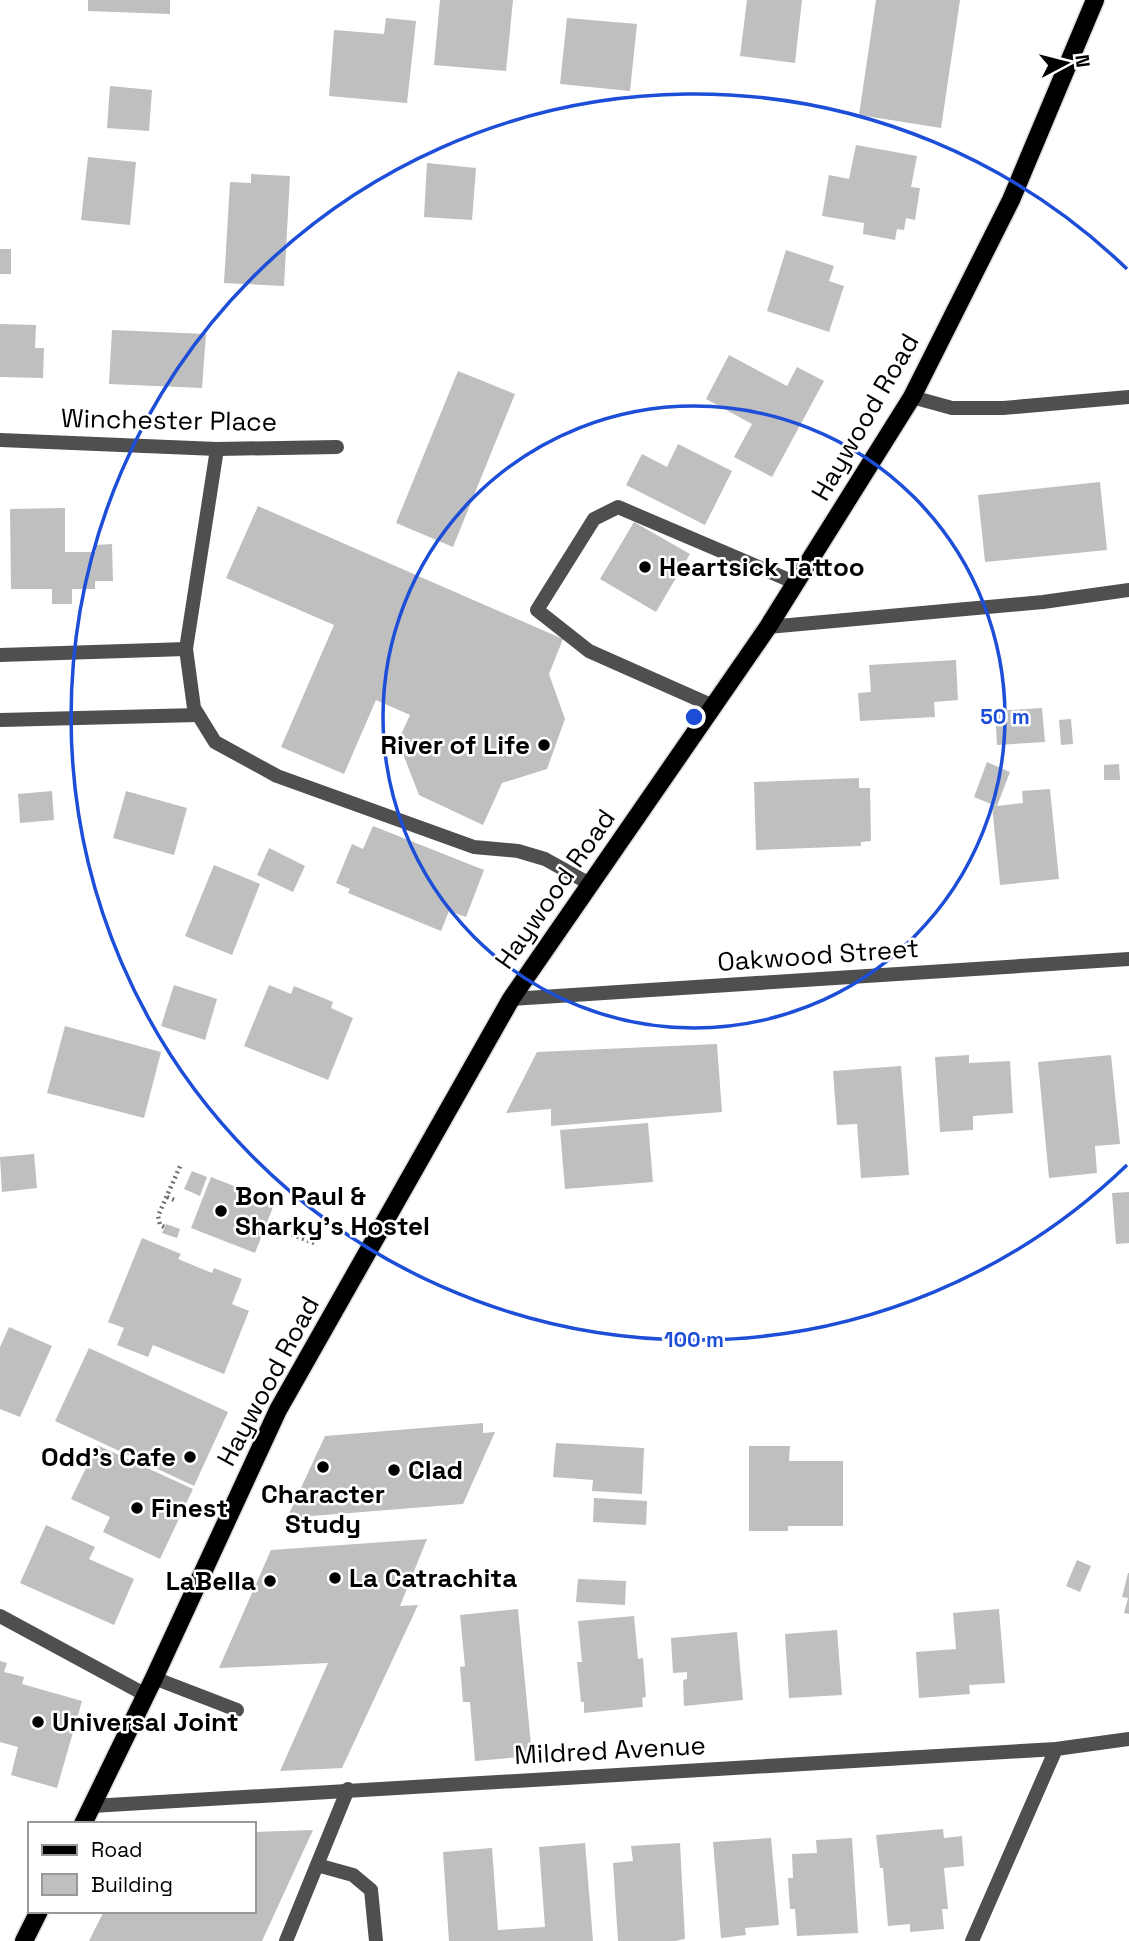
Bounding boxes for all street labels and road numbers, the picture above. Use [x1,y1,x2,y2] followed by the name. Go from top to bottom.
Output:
[803,327,927,507] street label: Haywood Road
[61,401,277,439] street label: Winchester Place
[487,802,623,976] street label: Haywood Road
[716,931,920,979] street label: Oakwood Street
[209,1290,327,1472] street label: Haywood Road
[513,1728,707,1772] street label: Mildred Avenue

